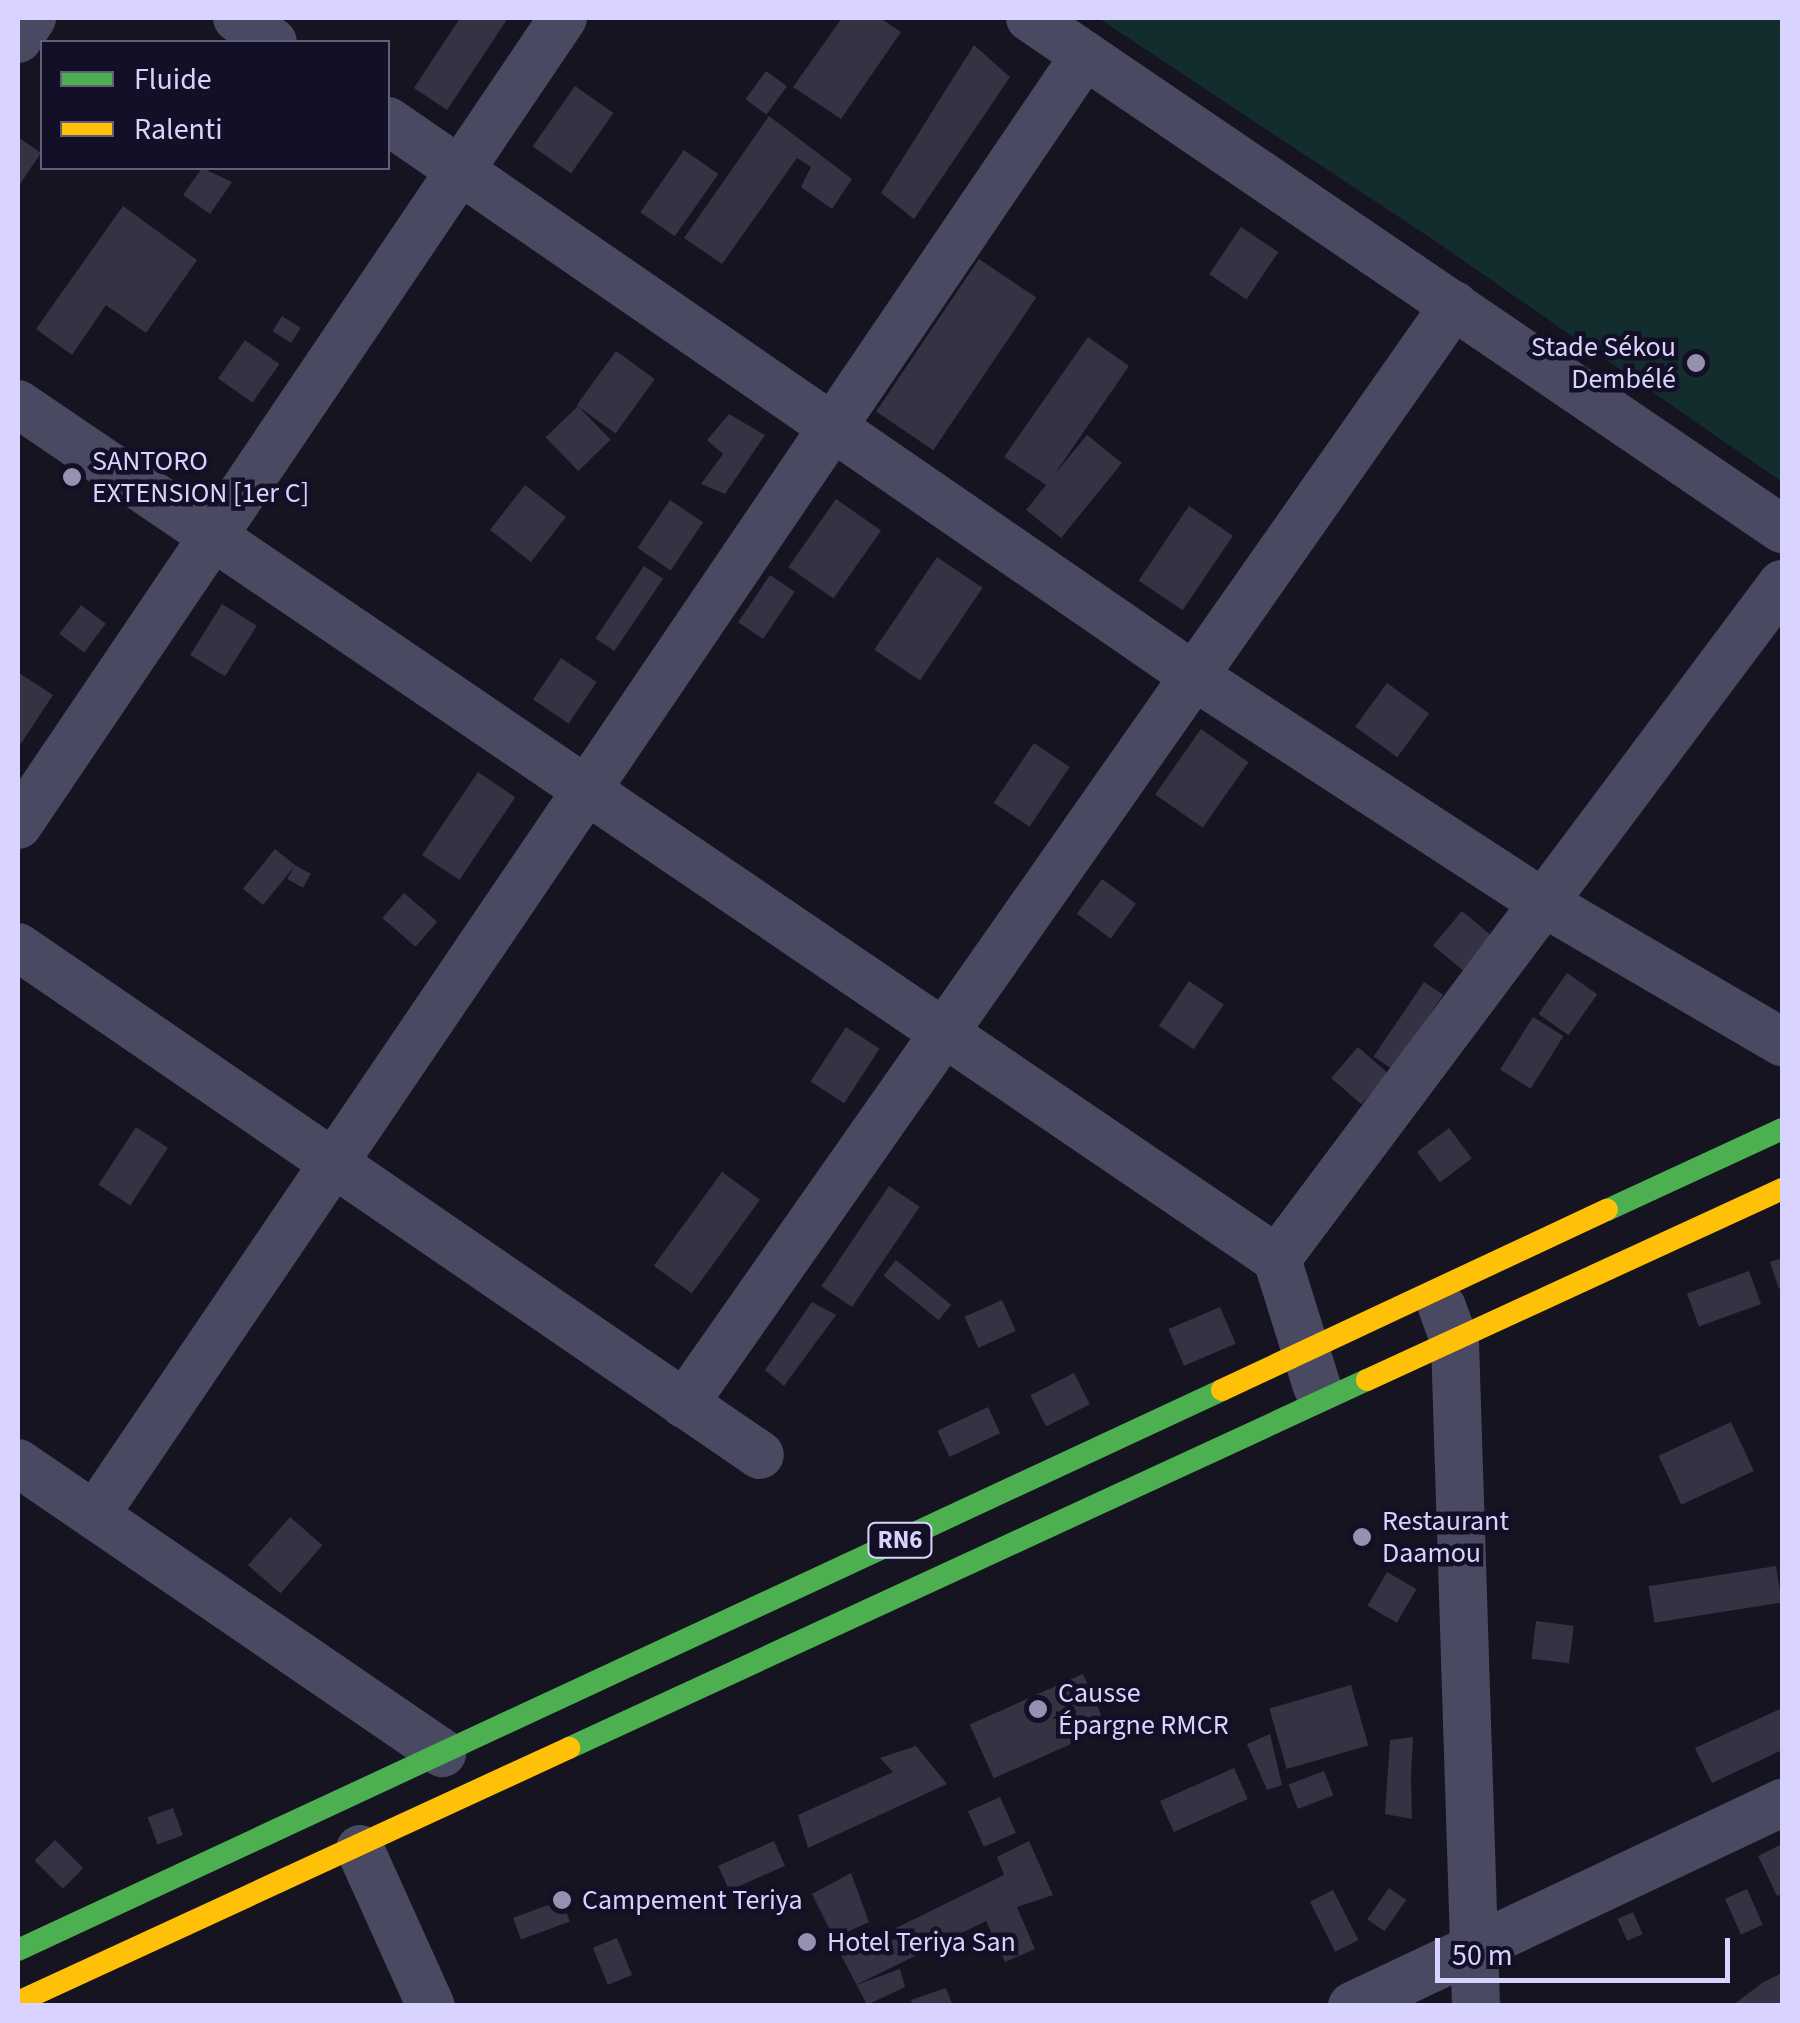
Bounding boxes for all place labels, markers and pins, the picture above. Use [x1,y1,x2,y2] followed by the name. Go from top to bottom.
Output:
[1531,330,1676,396] place label: Stade Sékou Dembélé
[1685,352,1707,374] marker: Stade Sékou Dembélé
[92,444,309,510] place label: SANTORO EXTENSION [1er C]
[61,466,83,488] marker: SANTORO EXTENSION [1er C]
[1382,1504,1509,1570] place label: Restaurant Daamou
[1351,1526,1373,1548] marker: Restaurant Daamou
[1058,1676,1229,1742] place label: Causse Épargne RMCR
[1027,1698,1049,1720] marker: Causse Épargne RMCR
[582,1883,802,1917] place label: Campement Teriya
[551,1889,573,1911] marker: Campement Teriya
[827,1925,1016,1959] place label: Hotel Teriya San
[796,1931,818,1953] marker: Hotel Teriya San

